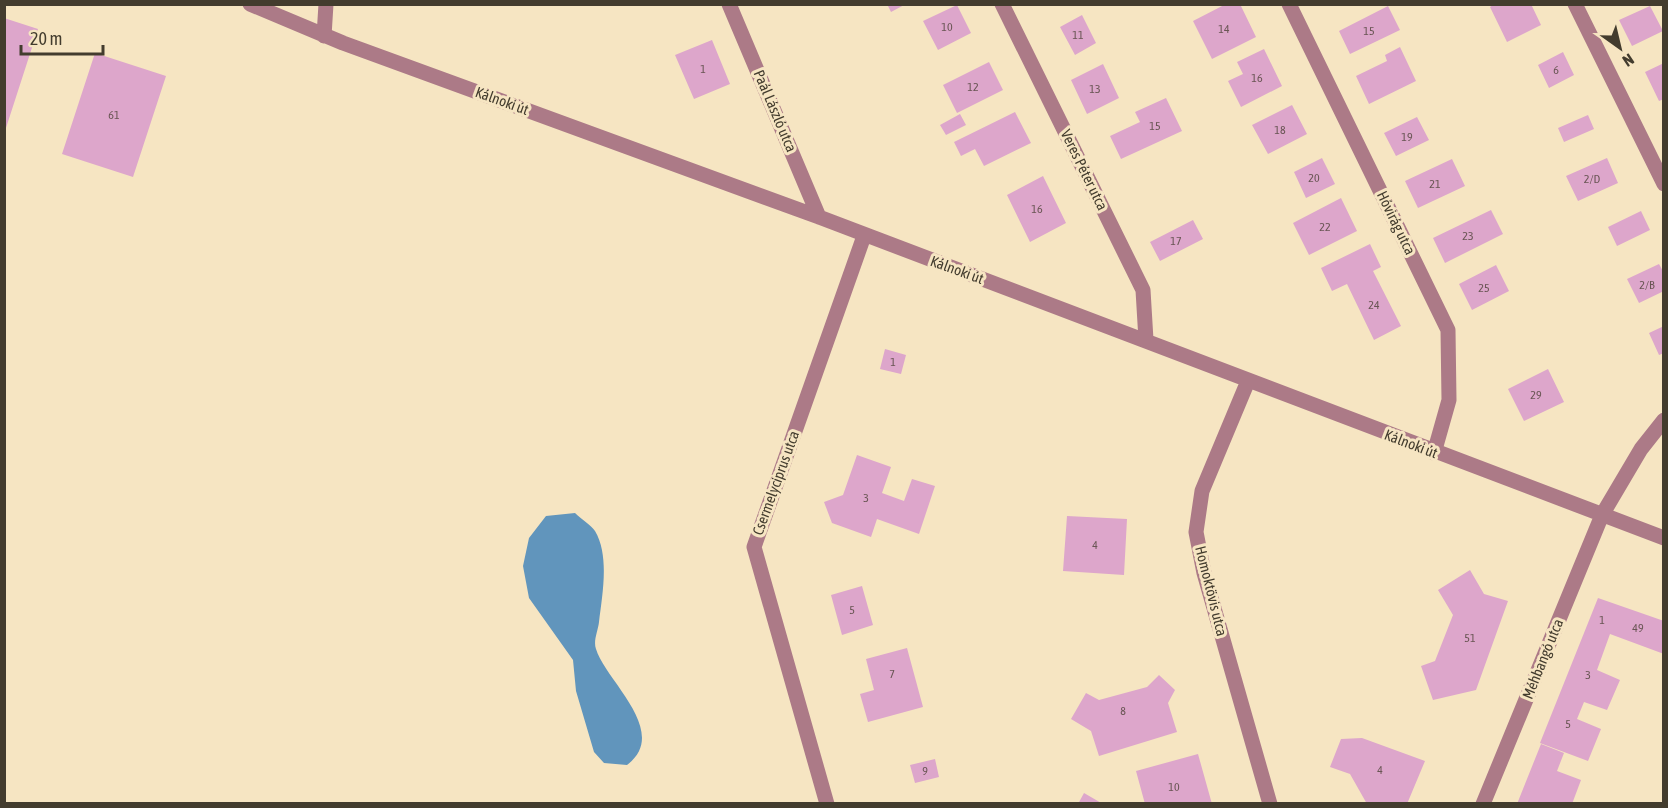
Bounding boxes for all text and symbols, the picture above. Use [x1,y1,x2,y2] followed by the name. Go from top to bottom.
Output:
[21,18,104,56] scale bar
[1590,18,1650,78] north arrow
[941,20,953,34] house number: 10
[1218,22,1230,36] house number: 14
[1363,24,1375,38] house number: 15
[30,28,62,49] text: 20 m
[1072,28,1084,42] house number: 11
[1619,50,1637,71] text: N
[700,62,706,76] house number: 1
[1553,63,1559,77] house number: 6
[751,67,800,154] street label: Paál László utca
[1251,71,1263,85] house number: 16
[967,80,979,94] house number: 12
[1089,82,1101,96] house number: 13
[473,83,531,118] street label: Kálnoki út
[108,108,120,122] house number: 61
[1149,119,1161,133] house number: 15
[1274,123,1286,137] house number: 18
[1058,127,1111,213] street label: Veres Péter utca
[1401,130,1413,144] house number: 19
[1308,171,1320,185] house number: 20
[1584,172,1600,186] house number: 2/D
[1429,177,1441,191] house number: 21
[1374,188,1419,257] street label: Hóvirág utca
[1031,202,1043,216] house number: 16
[1319,220,1331,234] house number: 22
[1462,229,1474,243] house number: 23
[1170,234,1182,248] house number: 17
[928,252,986,287] street label: Kálnoki út
[1639,278,1655,292] house number: 2/B
[1478,281,1490,295] house number: 25
[1368,298,1380,312] house number: 24
[890,355,896,369] house number: 1
[1530,388,1542,402] house number: 29
[1382,426,1440,461] street label: Kálnoki út
[749,428,802,537] street label: Csermelyciprus utca
[863,491,869,505] house number: 3
[1092,538,1098,552] house number: 4
[1192,544,1231,638] street label: Homoktövis utca
[849,603,855,617] house number: 5
[1599,613,1605,627] house number: 1
[1519,616,1566,701] street label: Méhbangó utca
[1632,621,1644,635] house number: 49
[1464,631,1476,645] house number: 51
[889,667,895,681] house number: 7
[1585,668,1591,682] house number: 3
[1120,704,1126,718] house number: 8
[1565,717,1571,731] house number: 5
[1377,763,1383,777] house number: 4
[922,764,928,778] house number: 9
[1168,780,1180,794] house number: 10

